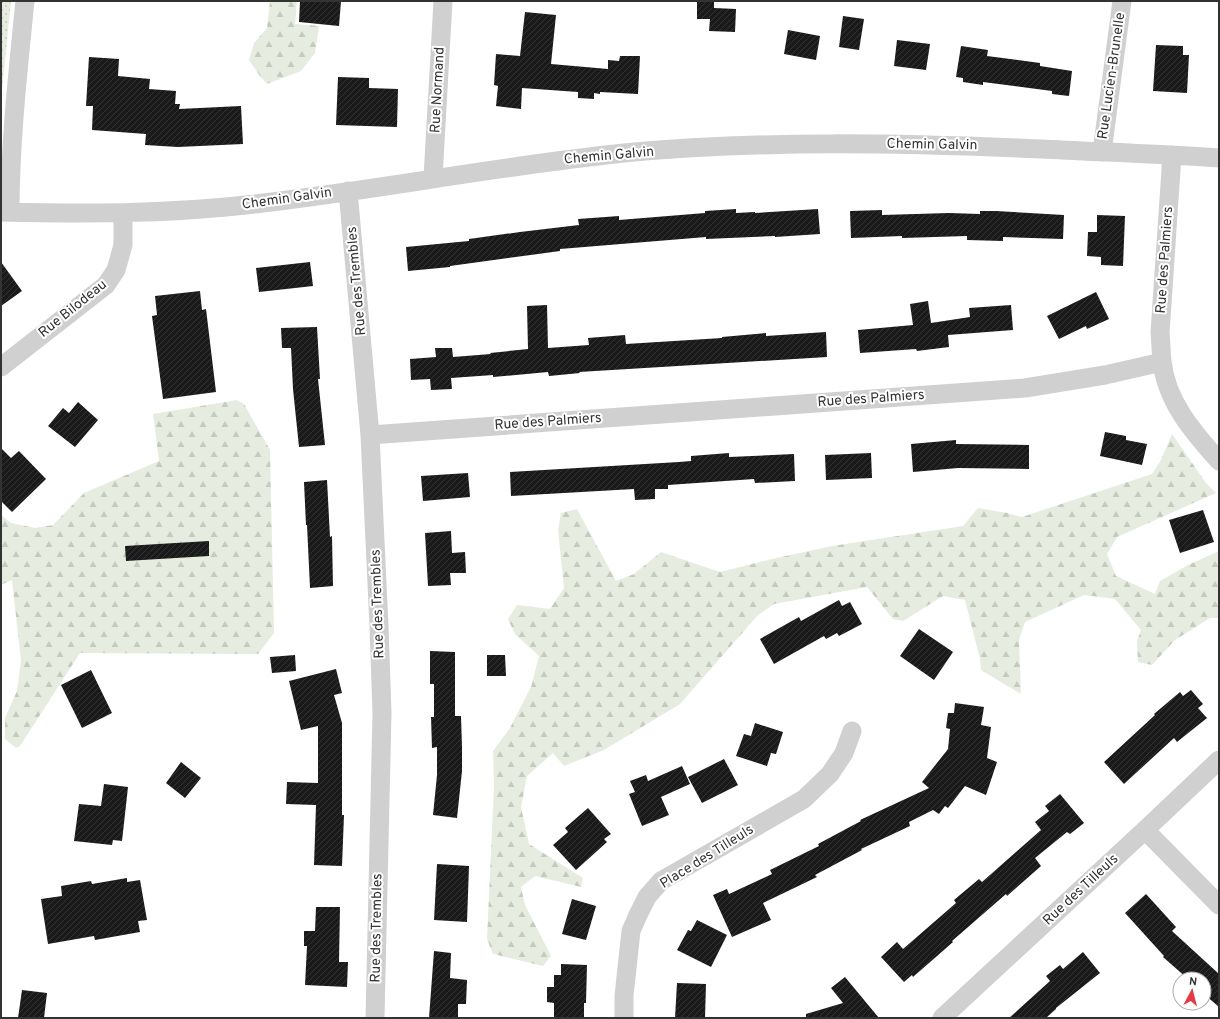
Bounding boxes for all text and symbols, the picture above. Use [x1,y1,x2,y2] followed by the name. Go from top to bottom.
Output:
[1095,11,1129,141] street label: Rue Lucien-Brunelle
[427,46,449,134] street label: Rue Normand
[887,136,977,154] street label: Chemin Galvin
[563,144,655,168] street label: Chemin Galvin
[241,184,333,214] street label: Chemin Galvin
[1153,206,1177,314] street label: Rue des Palmiers
[344,226,370,336] street label: Rue des Trembles
[35,276,111,342] street label: Rue Bilodeau
[817,387,925,411] street label: Rue des Palmiers
[494,410,602,434] street label: Rue des Palmiers
[368,549,388,659] street label: Rue des Trembles
[657,821,757,893] street label: Place des Tilleuls
[1040,851,1122,929] street label: Rue des Tilleuls
[368,873,386,983] street label: Rue des Trembles
[1172,971,1212,1011] north arrow
[1188,975,1198,989] text: N

